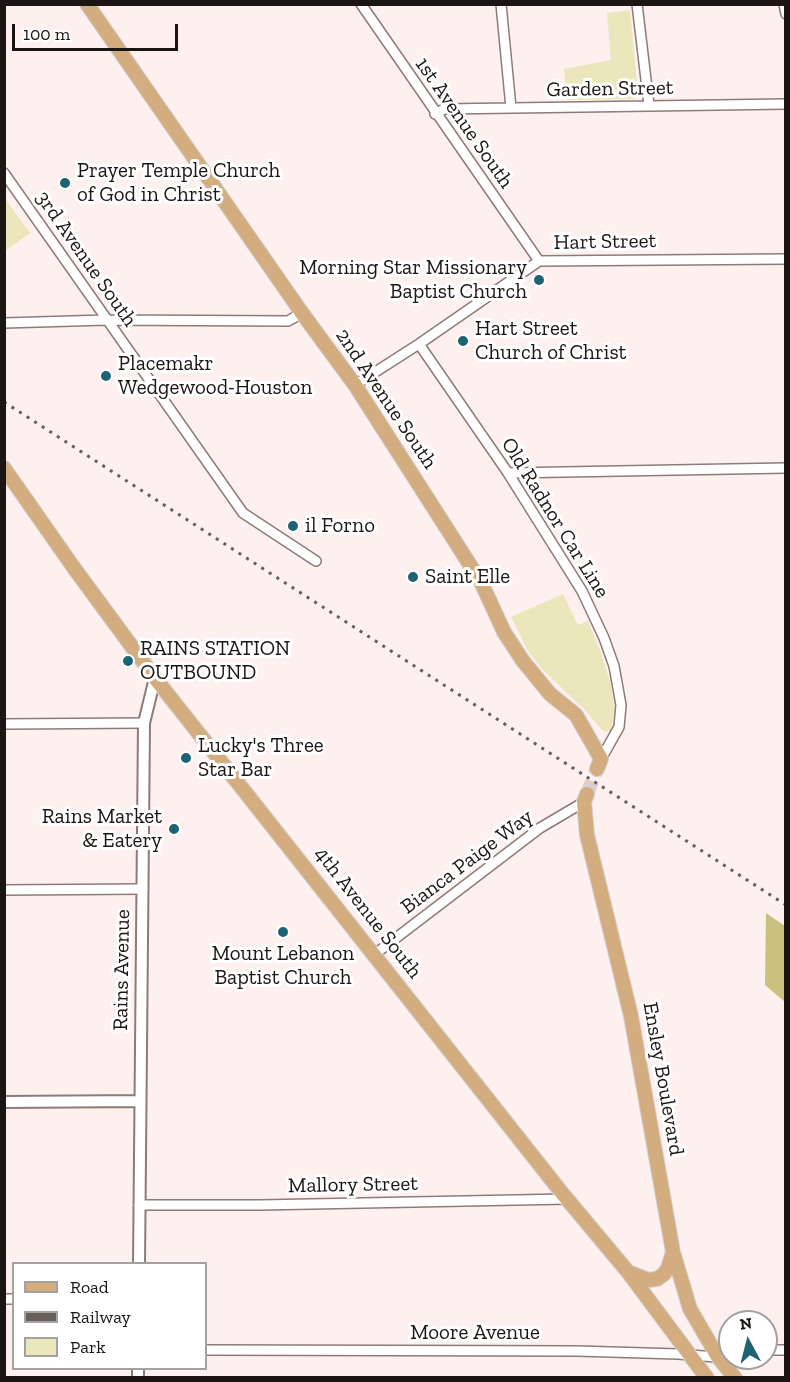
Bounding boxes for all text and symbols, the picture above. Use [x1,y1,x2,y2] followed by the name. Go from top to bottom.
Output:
[15,12,182,50] scale bar
[23,23,70,45] text: 100 m
[409,53,519,193] street label: 1st Avenue South
[546,75,674,103] street label: Garden Street
[77,158,280,208] place label: Prayer Temple Church of God in Christ
[58,176,72,190] marker: Prayer Temple Church of God in Christ
[30,186,142,332] street label: 3rd Avenue South
[554,229,656,255] street label: Hart Street
[299,255,527,305] place label: Morning Star Missionary Baptist Church
[532,273,546,287] marker: Morning Star Missionary Baptist Church
[475,316,626,366] place label: Hart Street Church of Christ
[330,324,442,474] street label: 2nd Avenue South
[456,334,470,348] marker: Hart Street Church of Christ
[118,351,312,401] place label: Placemakr Wedgewood-Houston
[99,369,113,383] marker: Placemakr Wedgewood-Houston
[495,433,615,603] street label: Old Radnor Car Line
[305,513,375,539] place label: il Forno
[286,519,300,533] marker: il Forno
[425,564,510,590] place label: Saint Elle
[406,570,420,584] marker: Saint Elle
[140,636,290,686] place label: RAINS STATION OUTBOUND
[121,654,135,668] marker: RAINS STATION OUTBOUND
[198,733,324,783] place label: Lucky's Three Star Bar
[179,751,193,765] marker: Lucky's Three Star Bar
[42,804,162,854] place label: Rains Market & Eatery
[396,804,538,920] street label: Bianca Paige Way
[167,822,181,836] marker: Rains Market & Eatery
[309,842,427,984] street label: 4th Avenue South
[108,909,136,1031] street label: Rains Avenue
[276,925,290,939] marker: Mount Lebanon Baptist Church
[212,941,354,991] place label: Mount Lebanon Baptist Church
[637,1000,689,1158] street label: Ensley Boulevard
[288,1171,418,1199] street label: Mallory Street
[12,1262,207,1370] legend
[70,1276,109,1298] text: Road
[70,1306,131,1328] text: Railway
[718,1310,778,1370] north arrow
[739,1313,753,1334] text: N
[410,1320,540,1346] street label: Moore Avenue
[70,1336,106,1358] text: Park

